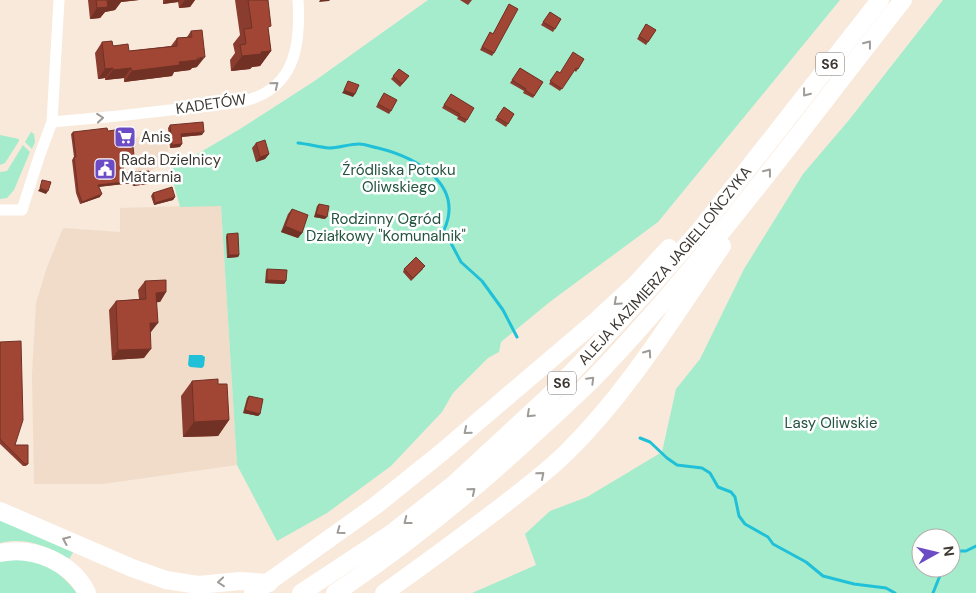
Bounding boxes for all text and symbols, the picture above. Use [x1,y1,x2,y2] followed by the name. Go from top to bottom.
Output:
[862,41,871,50] one-way arrow
[816,52,844,76] road number: S6
[269,83,278,91] one-way arrow
[804,87,812,96] one-way arrow
[174,89,248,119] street label: KADETÓW
[97,113,105,124] one-way arrow
[113,125,137,149] supermarket icon: Anis
[141,127,171,147] place label: Anis
[121,150,222,187] place label: Rada Dzielnicy Matarnia
[93,157,117,181] public building icon: Rada Dzielnicy Matarnia
[342,160,456,197] park label: Źródliska Potoku Oliwskiego
[574,162,756,369] street label: ALEJA KAZIMIERZA JAGIELLOŃCZYKA
[762,169,770,178] one-way arrow
[306,209,466,246] park label: Rodzinny Ogród Działkowy "Komunalnik"
[613,296,622,305] one-way arrow
[642,349,651,359] one-way arrow
[548,372,576,394] road number: S6
[585,377,594,386] one-way arrow
[526,408,535,417] one-way arrow
[785,413,877,433] park label: Lasy Oliwskie
[464,425,473,434] one-way arrow
[535,472,544,480] one-way arrow
[466,488,475,496] one-way arrow
[403,515,413,524] one-way arrow
[336,525,346,534] one-way arrow
[911,528,961,578] north arrow
[62,535,71,546] one-way arrow
[939,545,958,558] text: N
[216,577,224,588] one-way arrow

